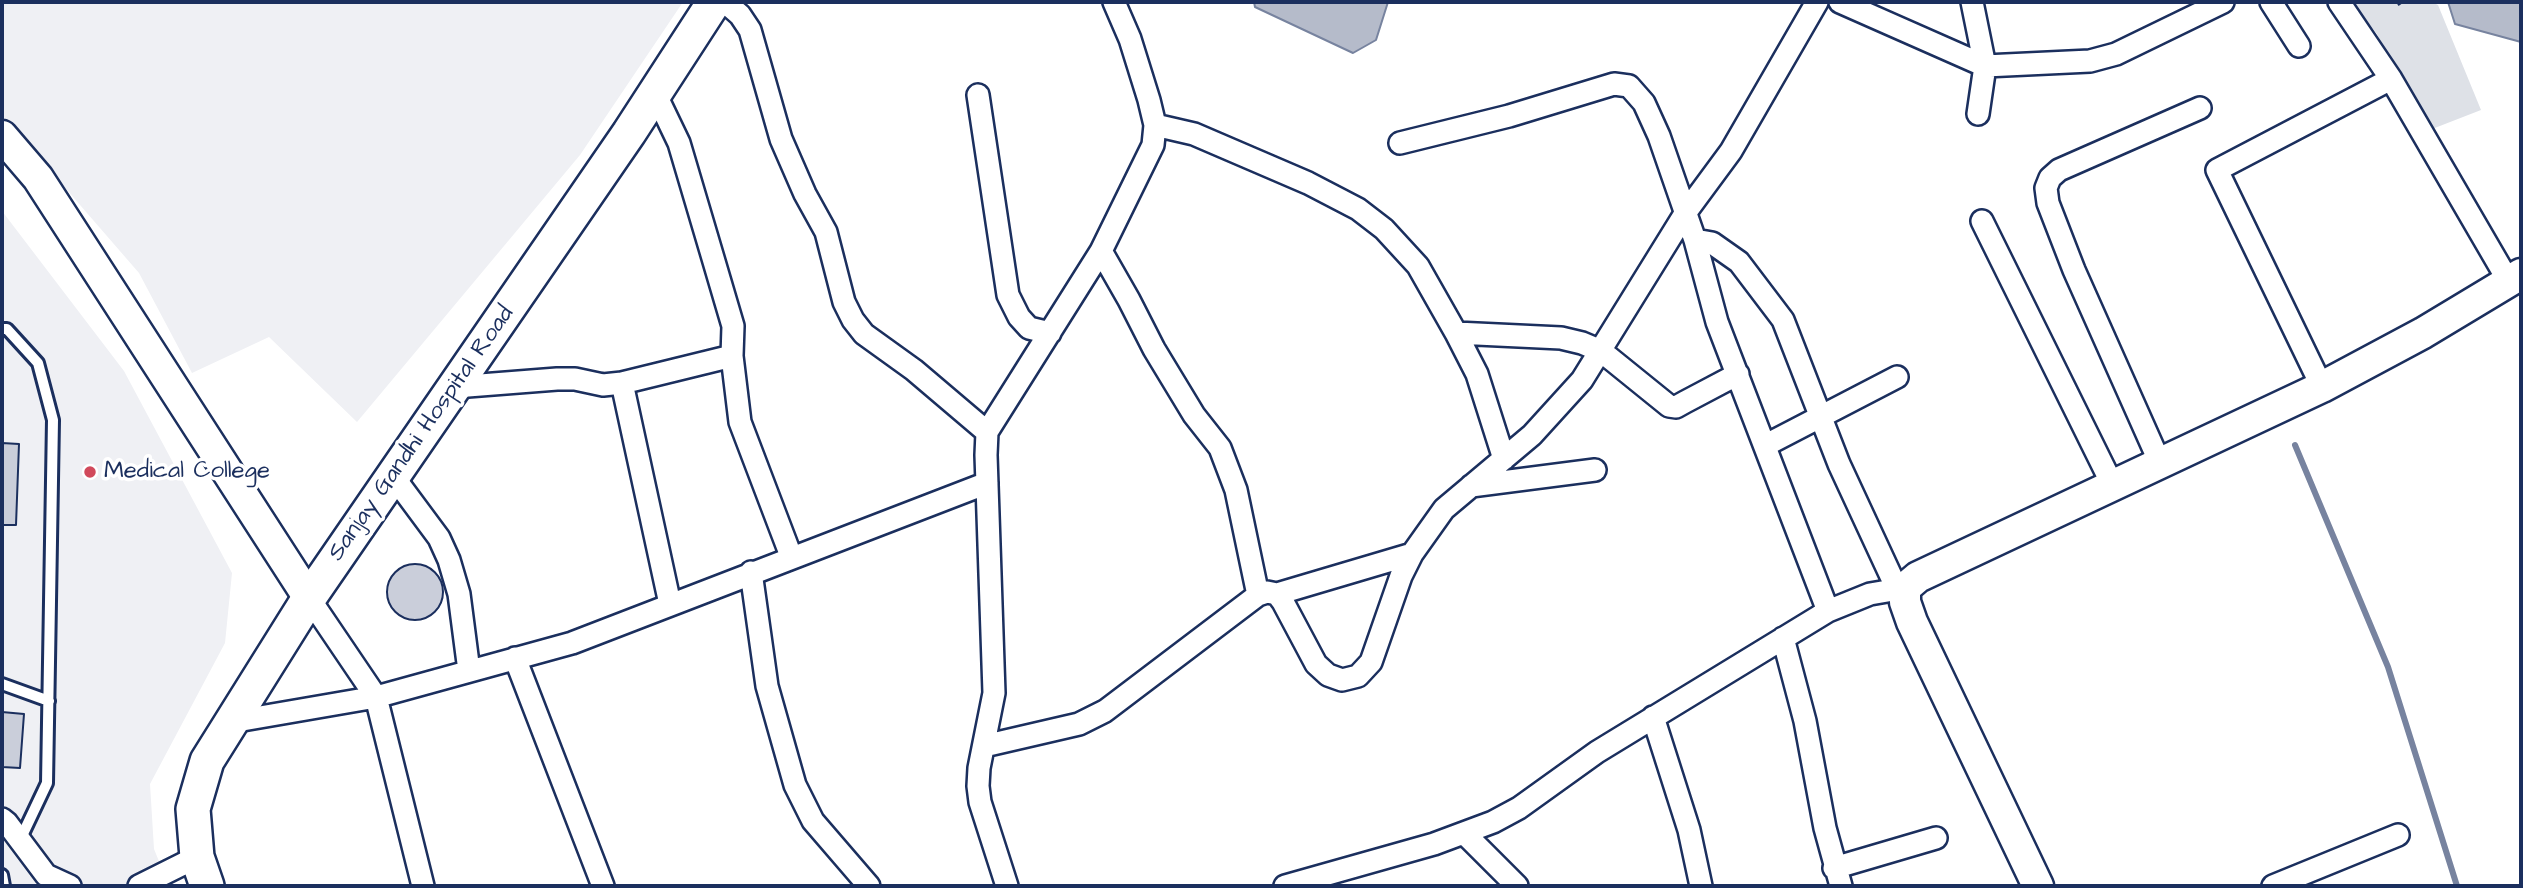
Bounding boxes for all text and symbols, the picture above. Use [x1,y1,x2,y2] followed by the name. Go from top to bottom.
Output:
[323,301,521,567] street label: Sanjay Gandhi Hospital Road
[104,458,270,486] place label: Medical College
[82,464,98,480] marker: Medical College

